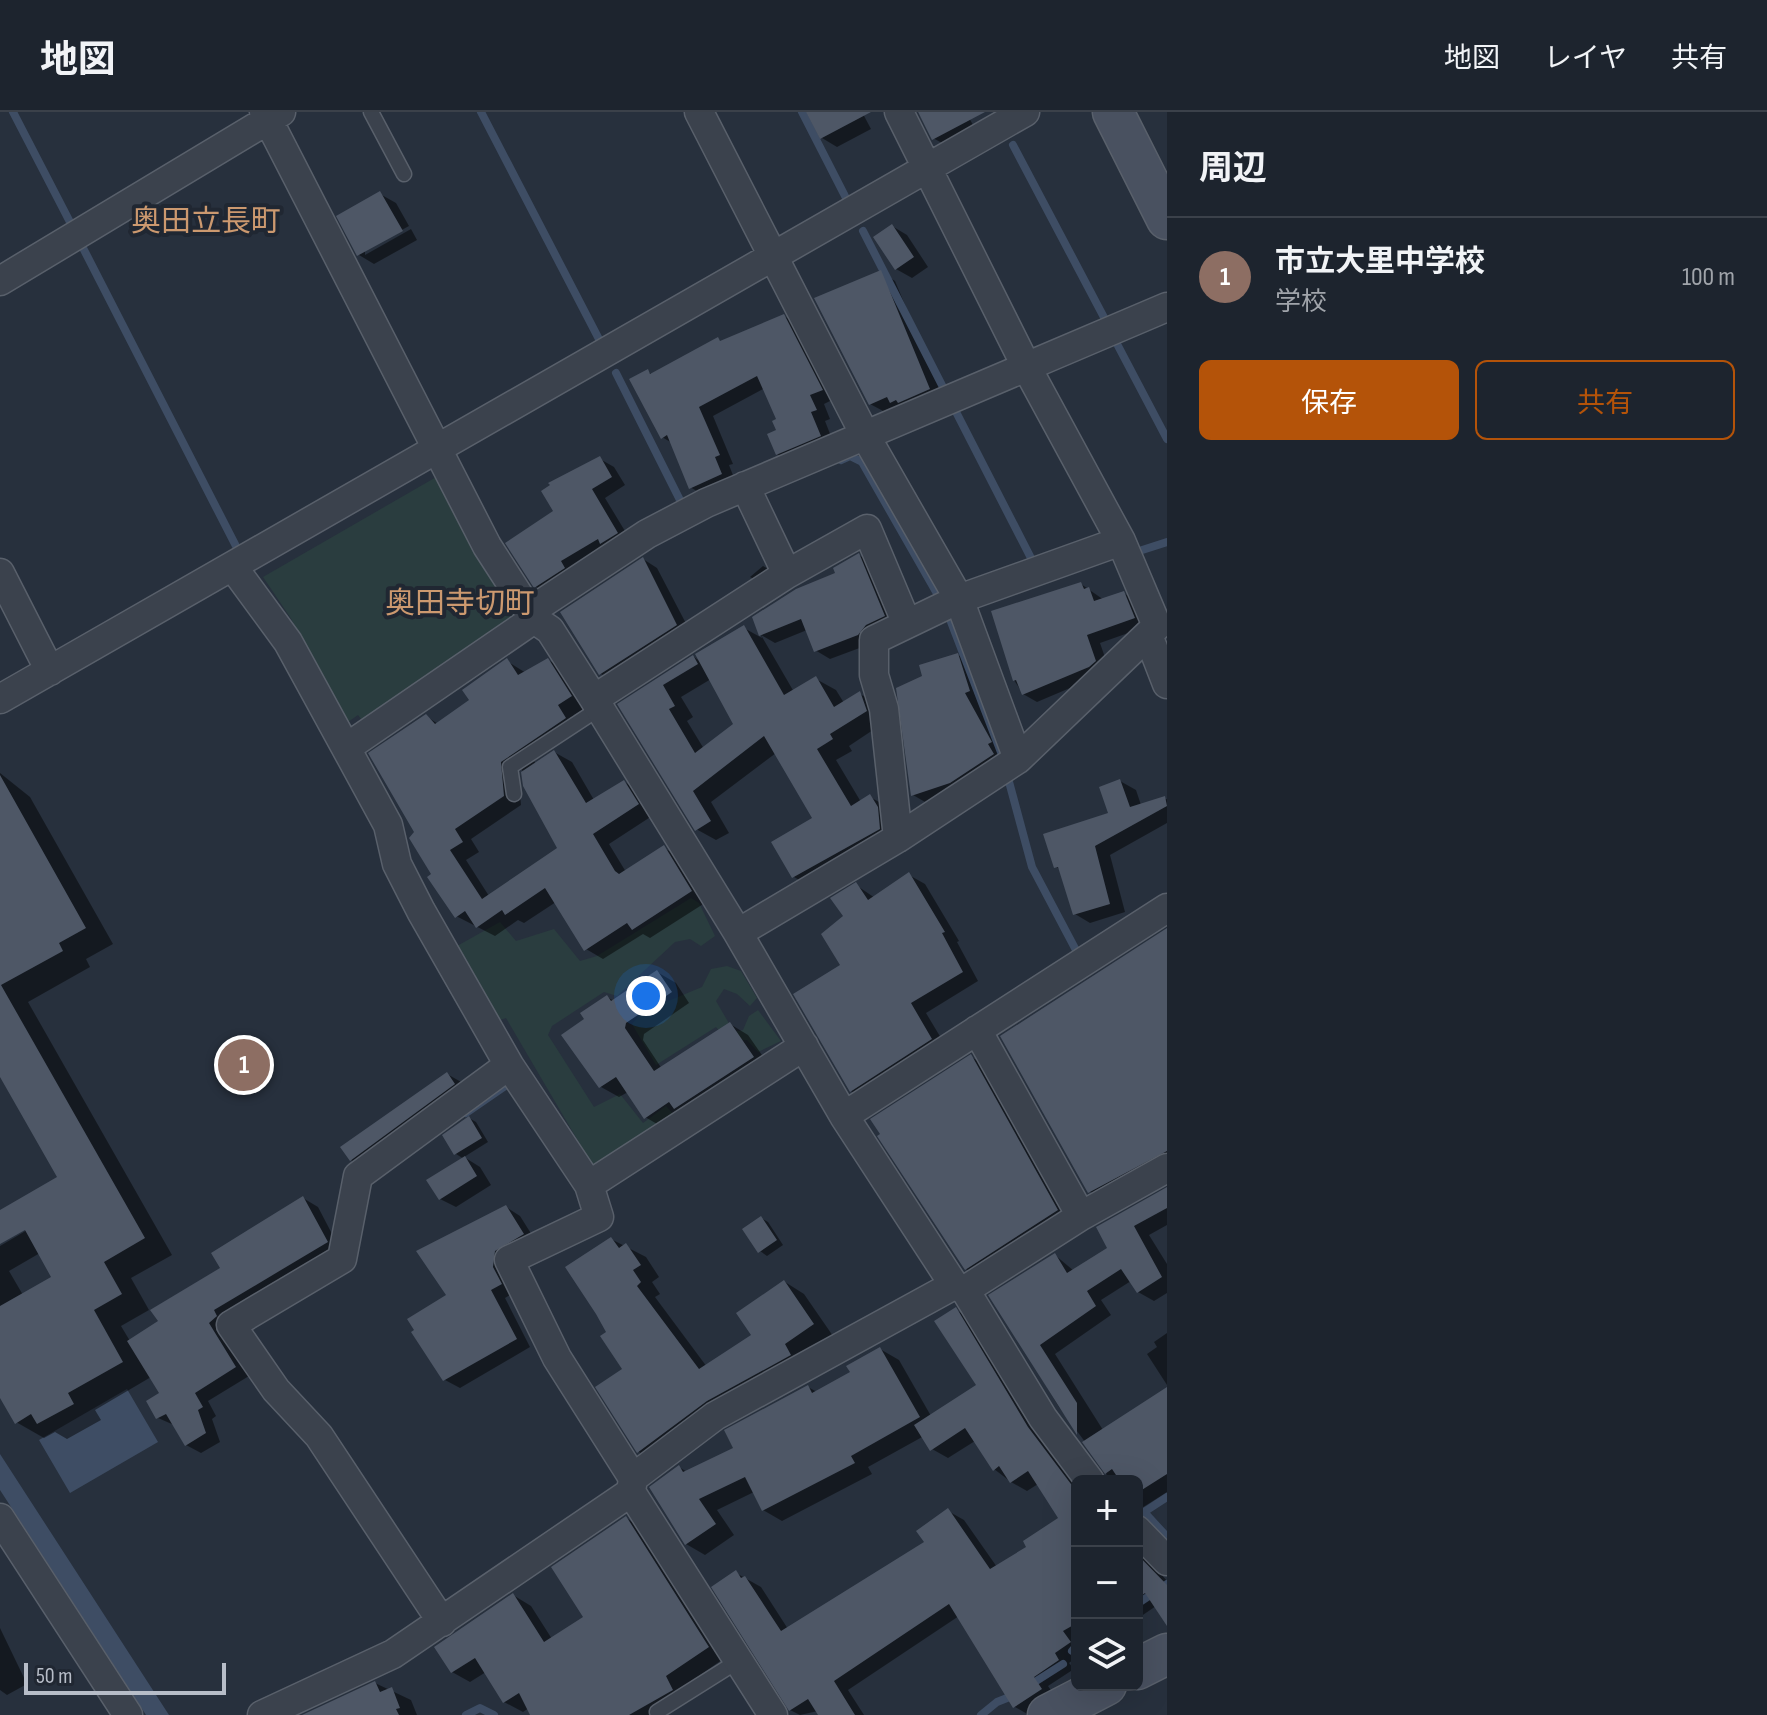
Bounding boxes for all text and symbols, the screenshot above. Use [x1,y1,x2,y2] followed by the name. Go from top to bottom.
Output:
[40,38,116,83] text: 地図
[1444,42,1500,75] text: 地図
[1544,42,1627,75] text: レイヤ
[1671,42,1727,75] text: 共有
[1199,148,1267,189] text: 周辺
[131,204,281,240] district label: 奥田立長町
[1275,244,1485,280] text: 市立大里中学校
[1220,262,1230,293] text: 1
[1682,262,1735,293] text: 100 m
[1275,287,1327,318] text: 学校
[1199,360,1459,440] button: 保存
[1475,360,1735,440] button: 共有
[385,586,535,622] district label: 奥田寺切町
[626,976,666,1016] your location
[218,1035,270,1095] pin: 1
[1071,1475,1143,1691] map controls
[1071,1475,1143,1547] button: +
[1071,1547,1143,1619] button: −
[1071,1619,1143,1691] button: layers
[24,1659,226,1695] scale bar
[36,1663,72,1690] text: 50 m

